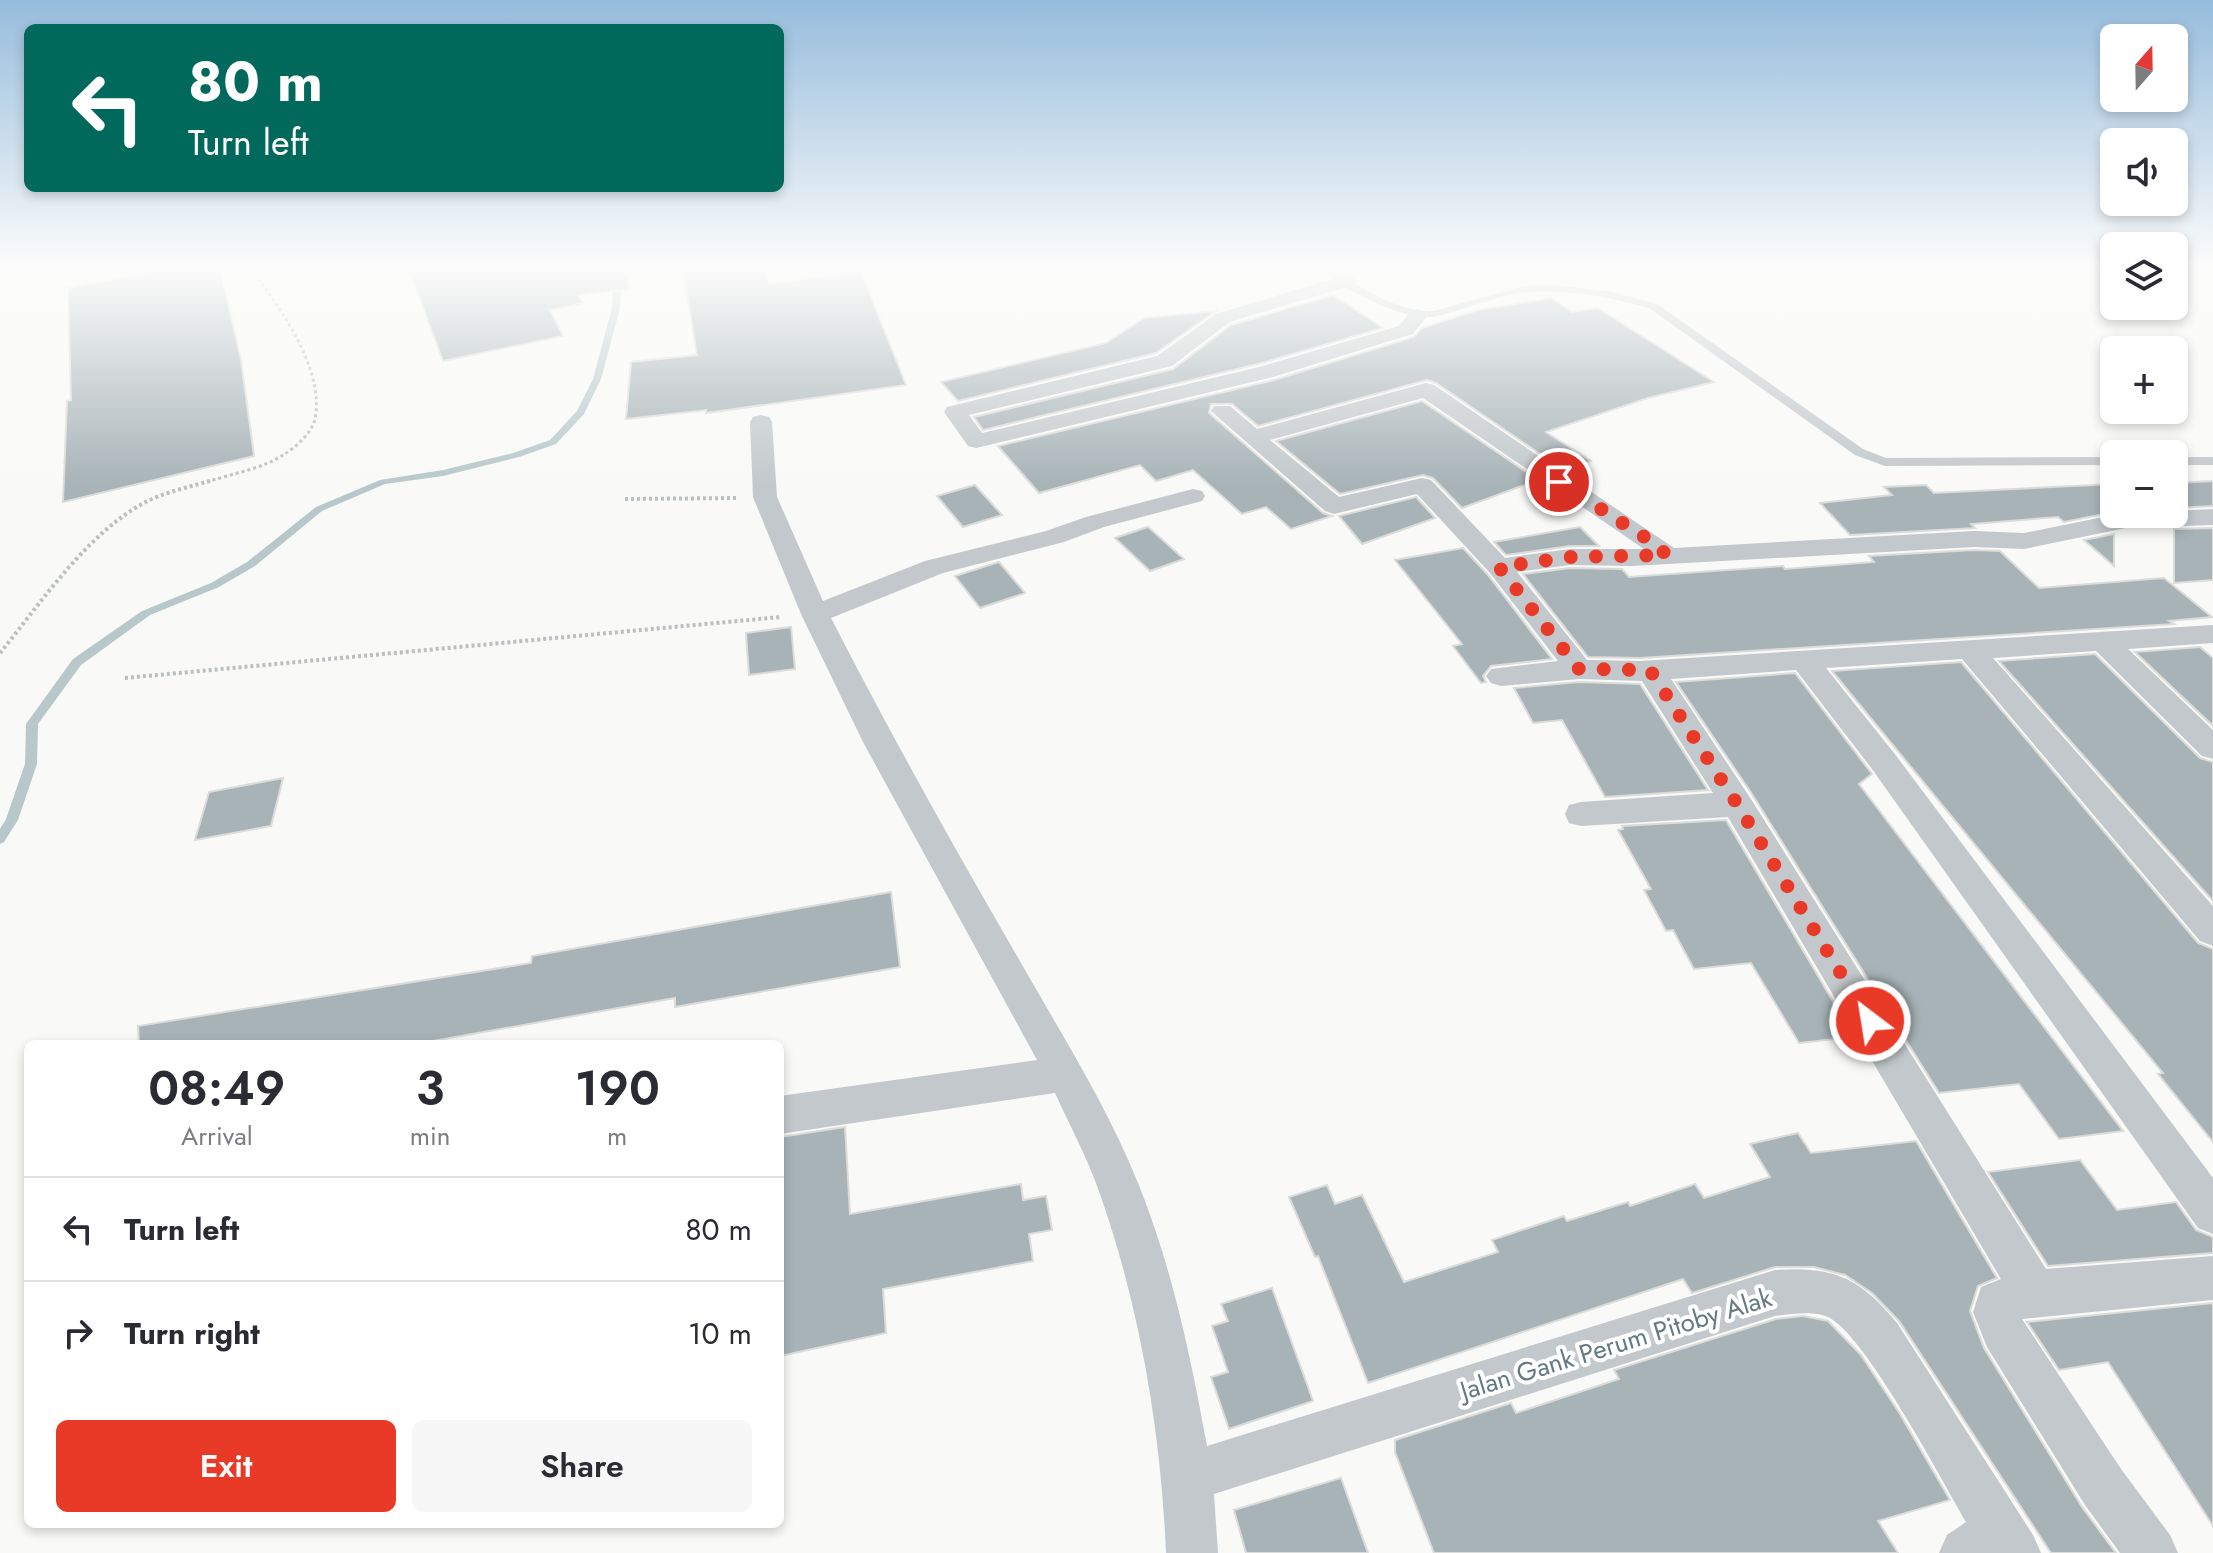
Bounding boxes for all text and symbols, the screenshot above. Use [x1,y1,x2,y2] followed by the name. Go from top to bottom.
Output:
[2100,24,2188,112] north arrow
[2100,24,2188,528] map controls
[188,41,323,122] text: 80 m
[56,56,160,160] icon: left
[188,116,309,168] text: Turn left
[2100,128,2188,216] button: sound
[2100,232,2188,320] button: layers
[2100,336,2188,424] button: +
[2100,440,2188,528] button: −
[1525,448,1593,516] pin
[1537,460,1581,504] icon: arrive
[1828,979,1912,1063] position arrow
[148,1054,286,1123] text: 08:49
[416,1054,444,1123] text: 3
[575,1054,660,1123] text: 190
[181,1117,253,1155] text: Arrival
[410,1117,450,1155] text: min
[607,1117,627,1155] text: m
[56,1207,100,1251] icon: left
[124,1208,239,1251] text: Turn left
[685,1208,752,1251] text: 80 m
[1453,1278,1777,1410] street label: Jalan Gank Perum Pitoby Alak
[56,1311,100,1355] icon: right
[124,1312,260,1355] text: Turn right
[688,1312,752,1355] text: 10 m
[56,1420,396,1512] button: Exit
[412,1420,752,1512] button: Share

